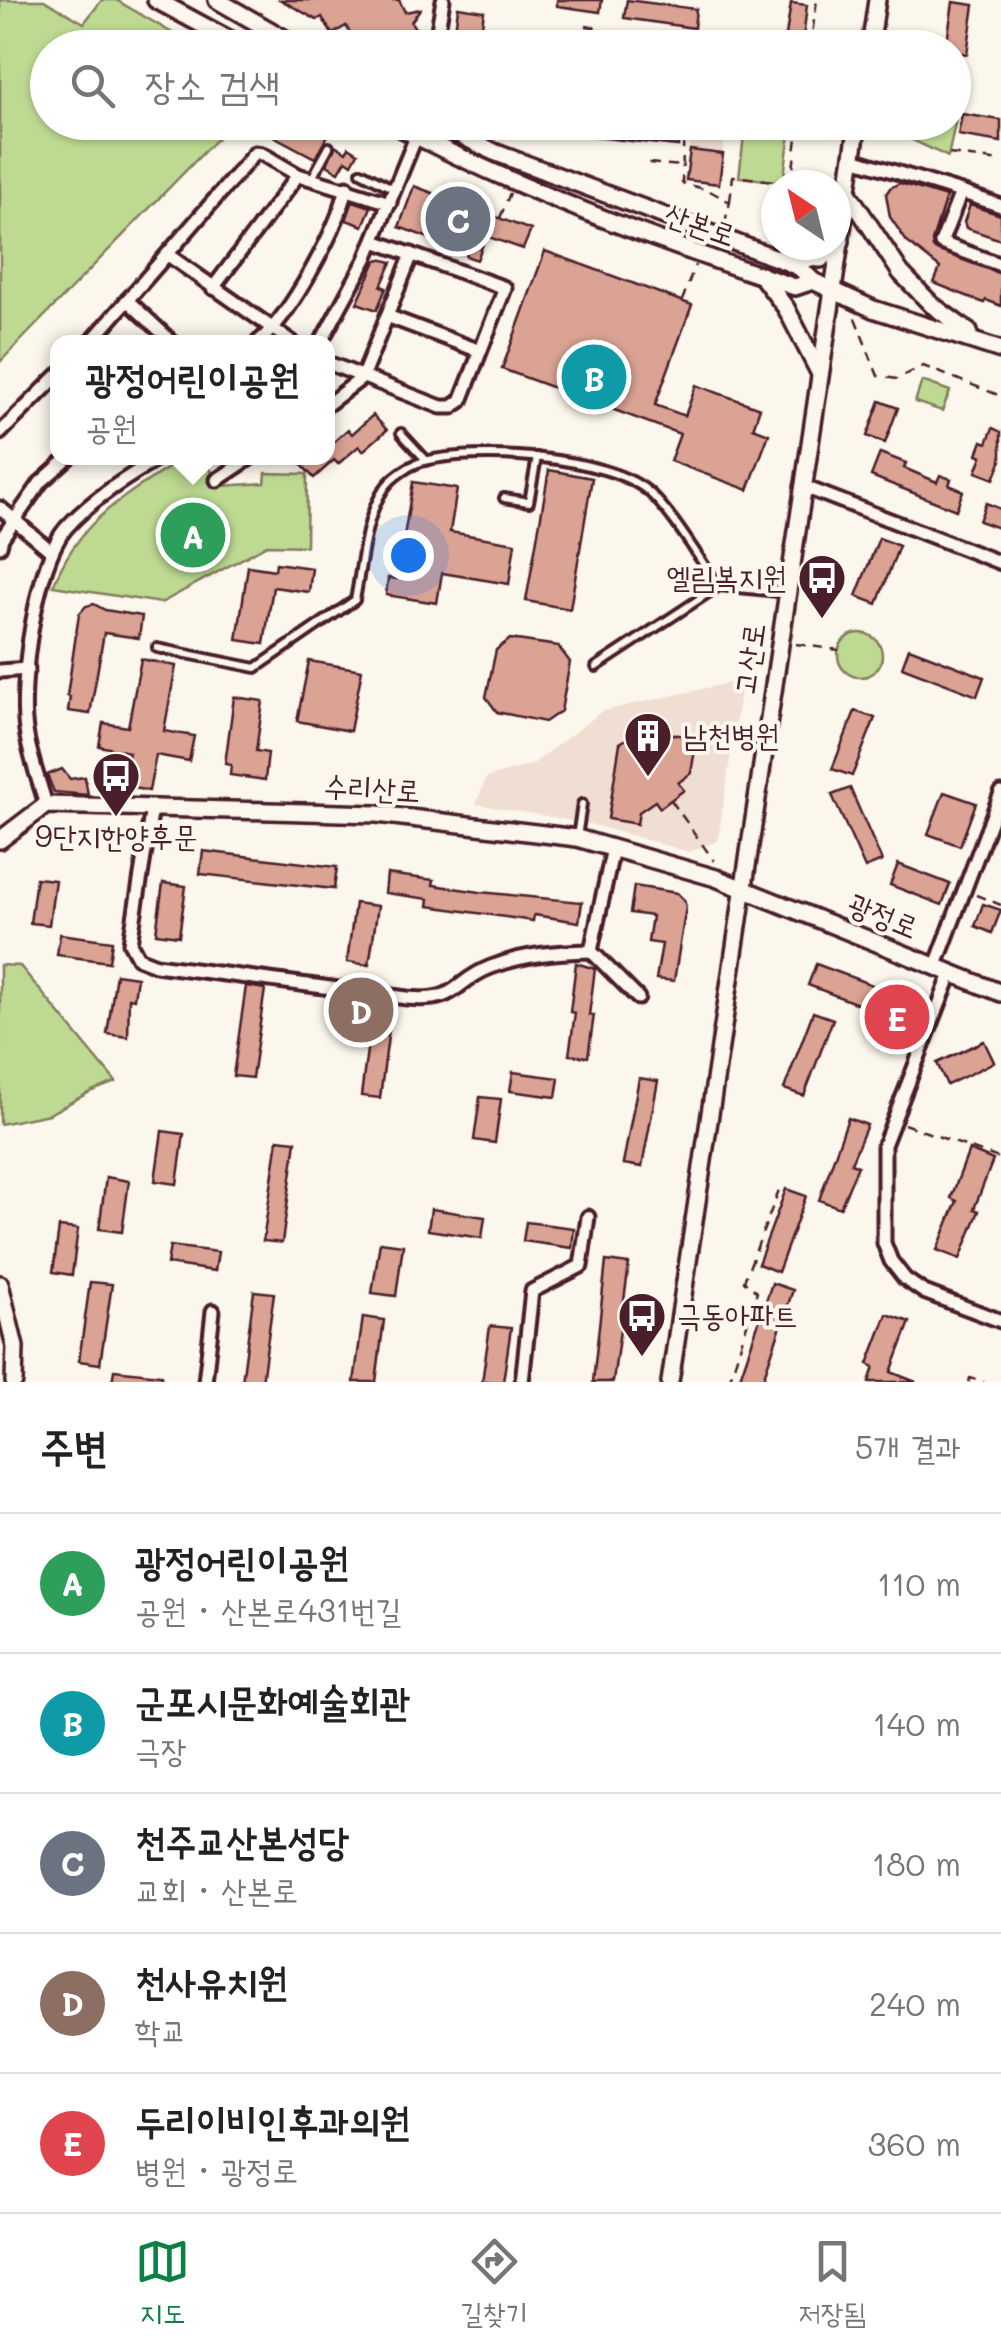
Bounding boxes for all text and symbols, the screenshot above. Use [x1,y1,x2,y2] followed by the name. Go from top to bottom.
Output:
[30,30,971,140] search box
[65,58,120,113] icon: search
[145,59,279,109] text: 장소 검색
[761,170,851,260] north arrow
[426,182,490,256] pin: C
[660,192,741,254] street label: 산본로
[50,335,335,465] popup
[562,340,626,414] pin: B
[85,352,300,402] text: 광정어린이공원
[85,405,137,447] text: 공원
[160,498,226,572] pin: A
[383,530,434,581] your location
[796,552,848,620] bus stop icon: 엘림복지원
[666,556,787,596] place label: 엘림복지원
[723,620,773,697] street label: 고산로
[622,710,674,778] building icon: 남천병원
[683,714,780,754] place label: 남천병원
[90,750,142,818] bus stop icon: 9단지한양후문
[323,765,421,810] street label: 수리산로
[35,815,197,855] place label: 9단지한양후문
[843,882,925,946] street label: 광정로
[328,972,394,1048] pin: D
[864,980,930,1054] pin: E
[616,1290,668,1358] bus stop icon: 극동아파트
[677,1294,798,1334] place label: 극동아파트
[40,1418,108,1473] text: 주변
[855,1425,961,1467] text: 5개 결과
[135,1535,349,1585] text: 광정어린이공원
[61,1562,84,1604] text: A
[877,1562,961,1604] text: 110 m
[135,1588,402,1630] text: 공원 · 산본로431번길
[135,1675,410,1725] text: 군포시문화예술회관
[62,1702,83,1744] text: B
[872,1702,961,1744] text: 140 m
[135,1728,187,1770] text: 극장
[135,1815,349,1865] text: 천주교산본성당
[61,1842,84,1884] text: C
[872,1842,961,1884] text: 180 m
[135,1868,298,1910] text: 교회 · 산본로
[135,1955,288,2005] text: 천사유치원
[61,1982,84,2024] text: D
[869,1982,961,2024] text: 240 m
[135,2008,187,2050] text: 학교
[135,2095,410,2145] text: 두리이비인후과의원
[62,2122,83,2164] text: E
[867,2122,961,2164] text: 360 m
[135,2148,298,2190] text: 병원 · 광정로
[135,2234,190,2333] tab: 지도
[460,2234,528,2333] tab: 길찾기
[798,2234,866,2333] tab: 저장됨

